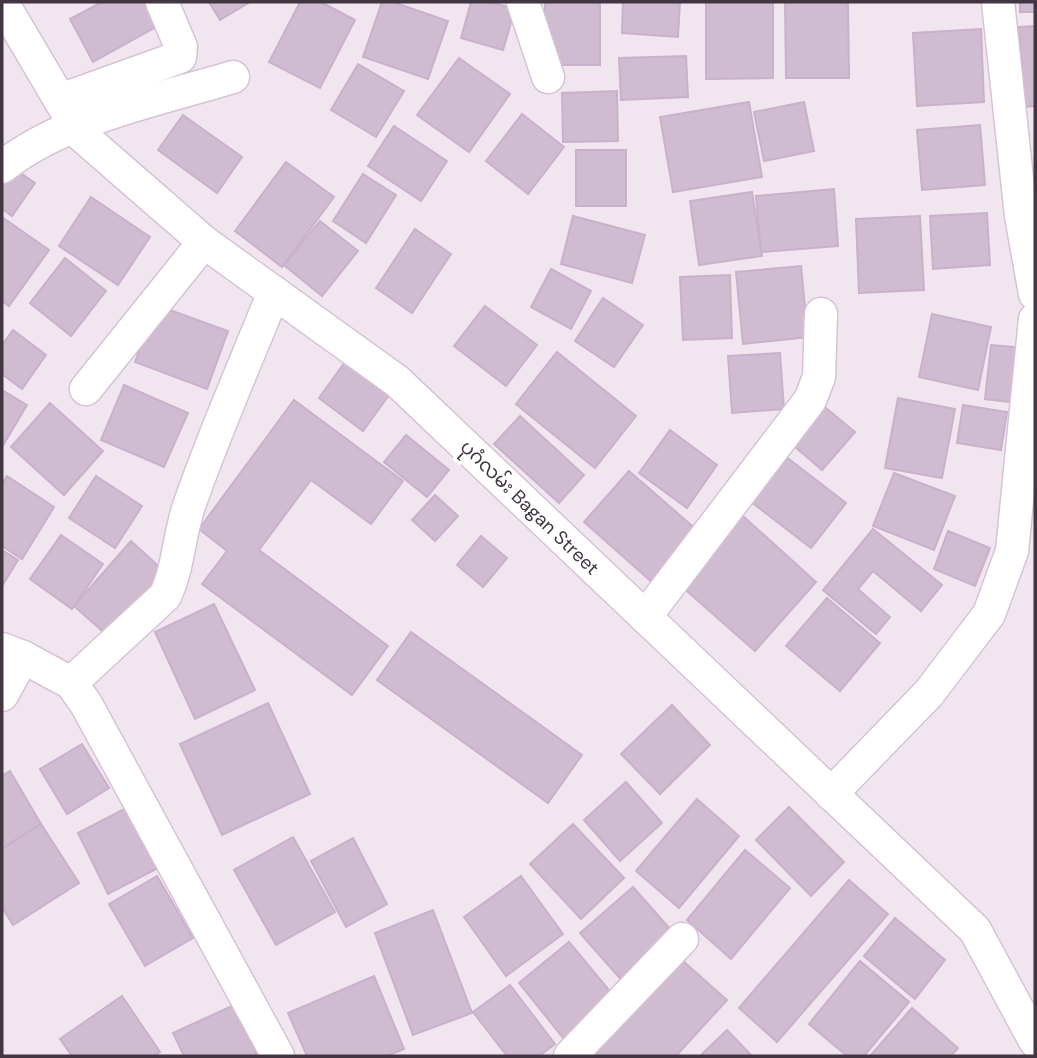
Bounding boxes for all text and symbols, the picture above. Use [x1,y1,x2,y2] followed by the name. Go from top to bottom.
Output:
[452,433,606,583] street label: ပုဂံလမ်း Bagan Street

